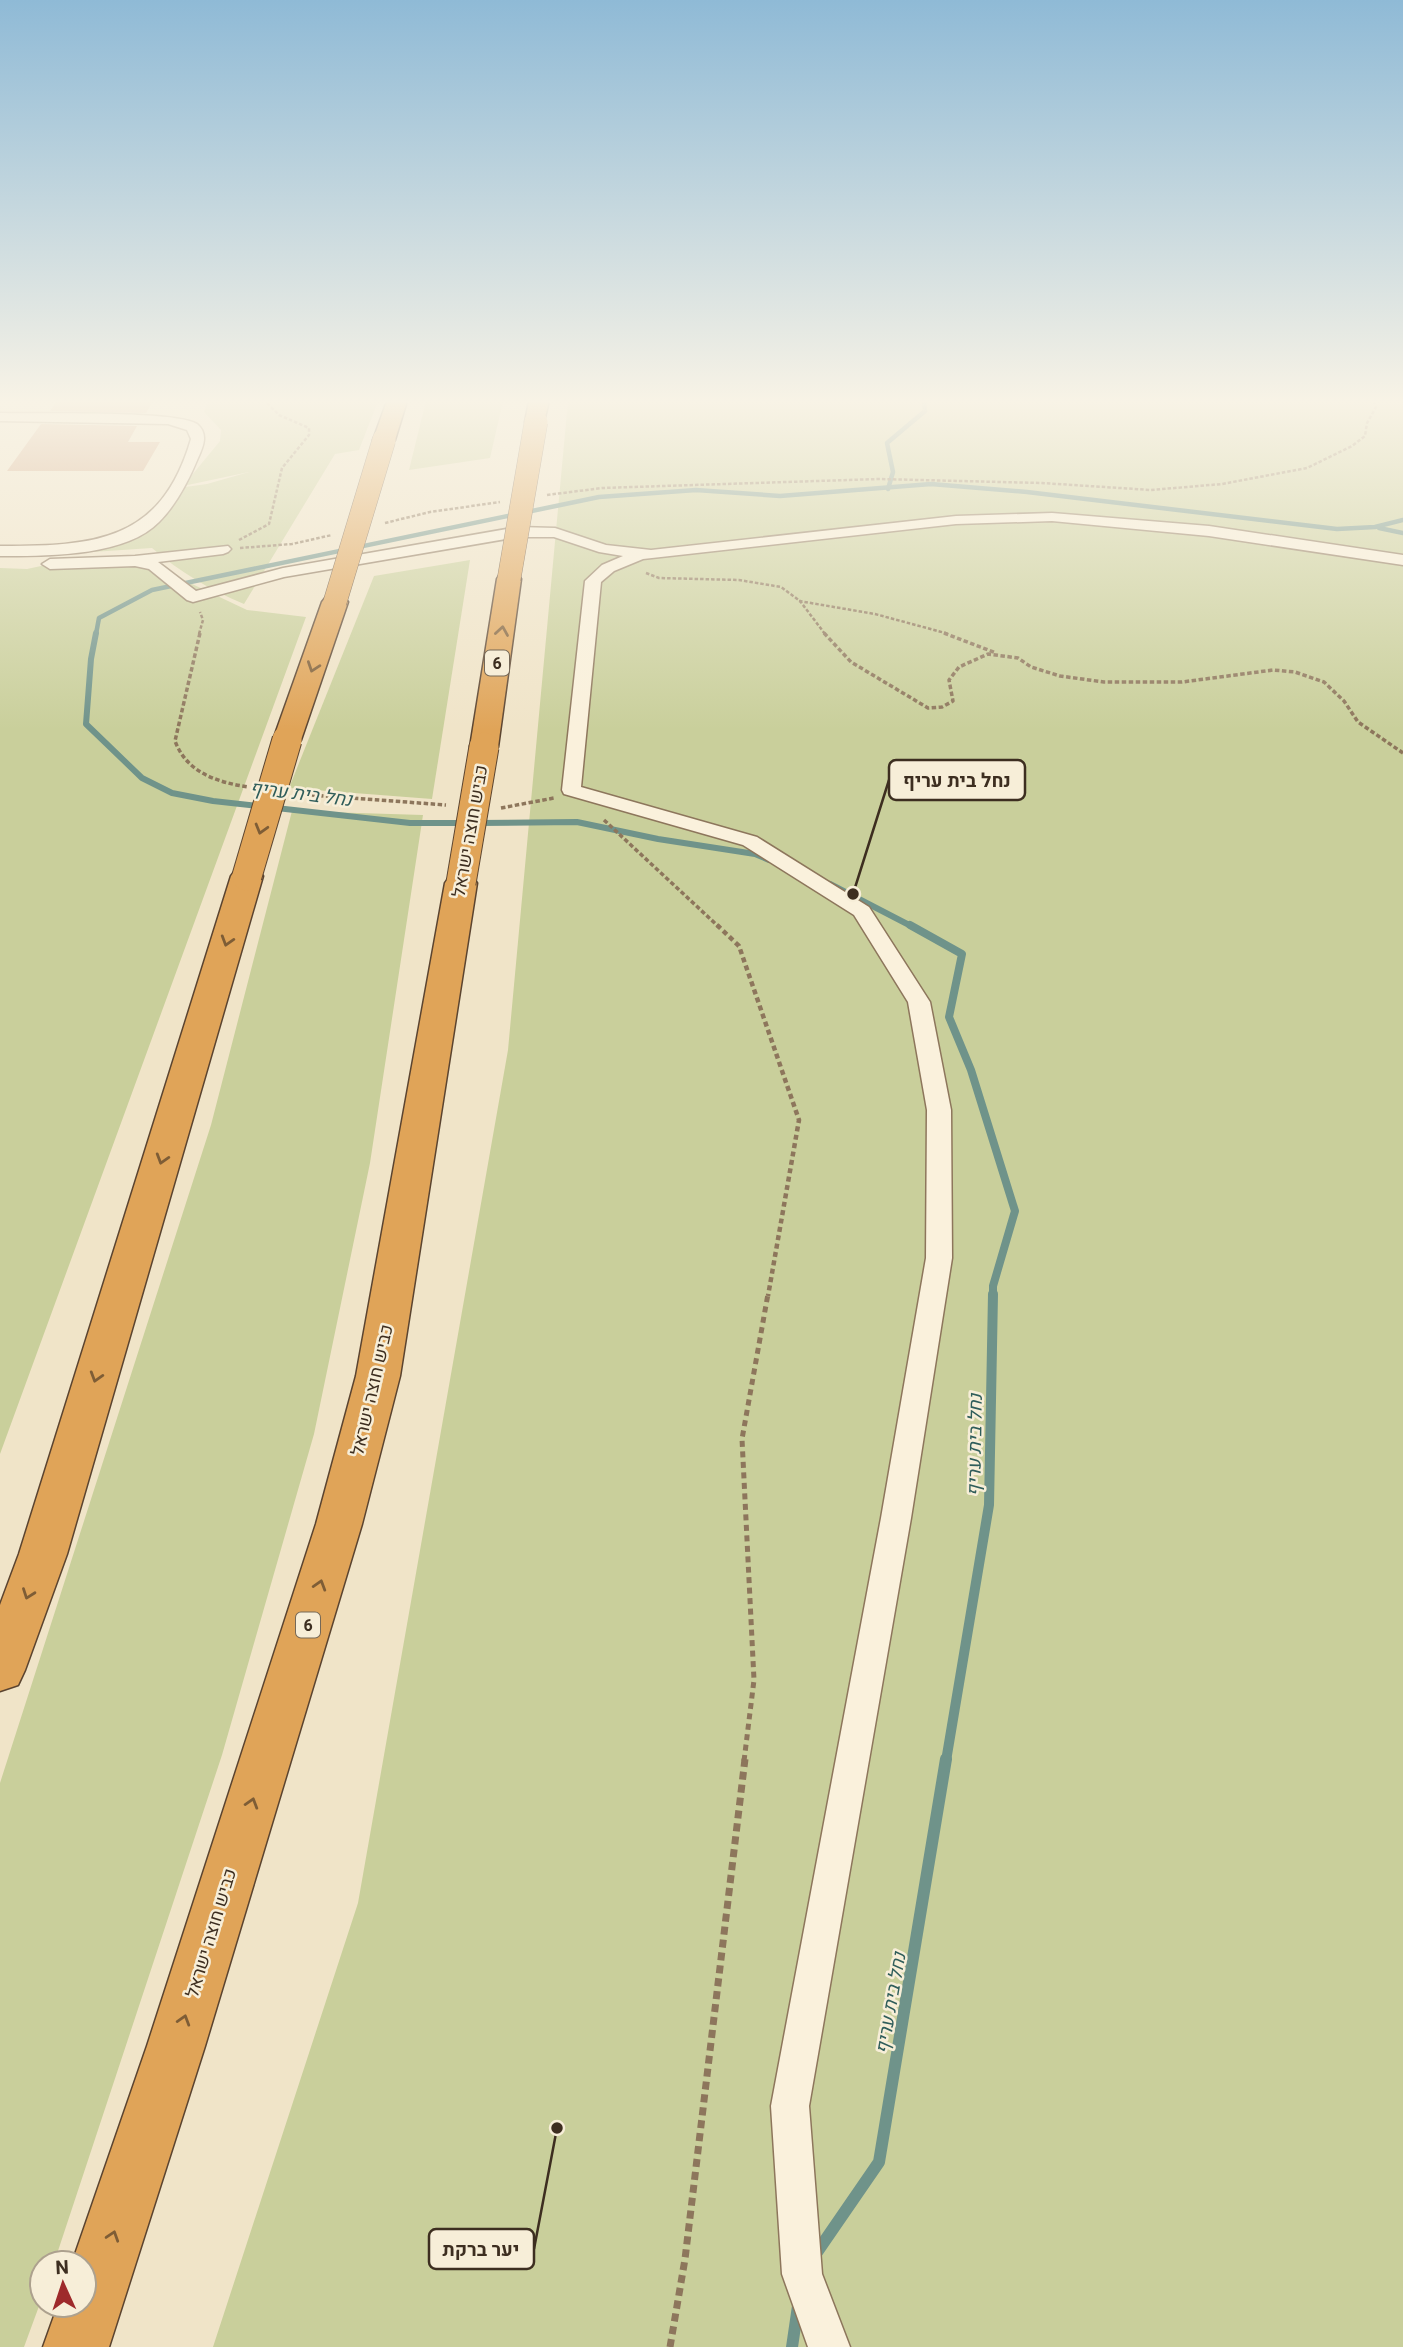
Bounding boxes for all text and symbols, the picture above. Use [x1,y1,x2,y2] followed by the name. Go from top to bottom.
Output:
[494,625,509,637] one-way arrow
[485,650,509,676] road number: 6
[307,660,321,672] one-way arrow
[889,760,1025,800] callout: נחל בית עריף
[446,763,495,899] street label: כביש חוצה ישראל
[903,767,1011,795] text: נחל בית עריף
[248,774,355,814] water label: נחל בית עריף
[254,823,269,835] one-way arrow
[221,935,236,947] one-way arrow
[155,1152,170,1164] one-way arrow
[344,1322,401,1458] street label: כביש חוצה ישראל
[90,1370,105,1382] one-way arrow
[960,1392,990,1497] water label: נחל בית עריף
[312,1580,327,1592] one-way arrow
[23,1587,37,1599] one-way arrow
[296,1612,320,1638] road number: 6
[244,1797,259,1809] one-way arrow
[179,1865,244,2001] street label: כביש חוצה ישראל
[868,1949,914,2056] water label: נחל בית עריף
[176,2014,190,2026] one-way arrow
[429,2229,534,2269] callout: יער ברקת
[105,2230,119,2242] one-way arrow
[443,2236,519,2264] text: יער ברקת
[28,2249,98,2319] north arrow
[55,2254,70,2282] text: N

